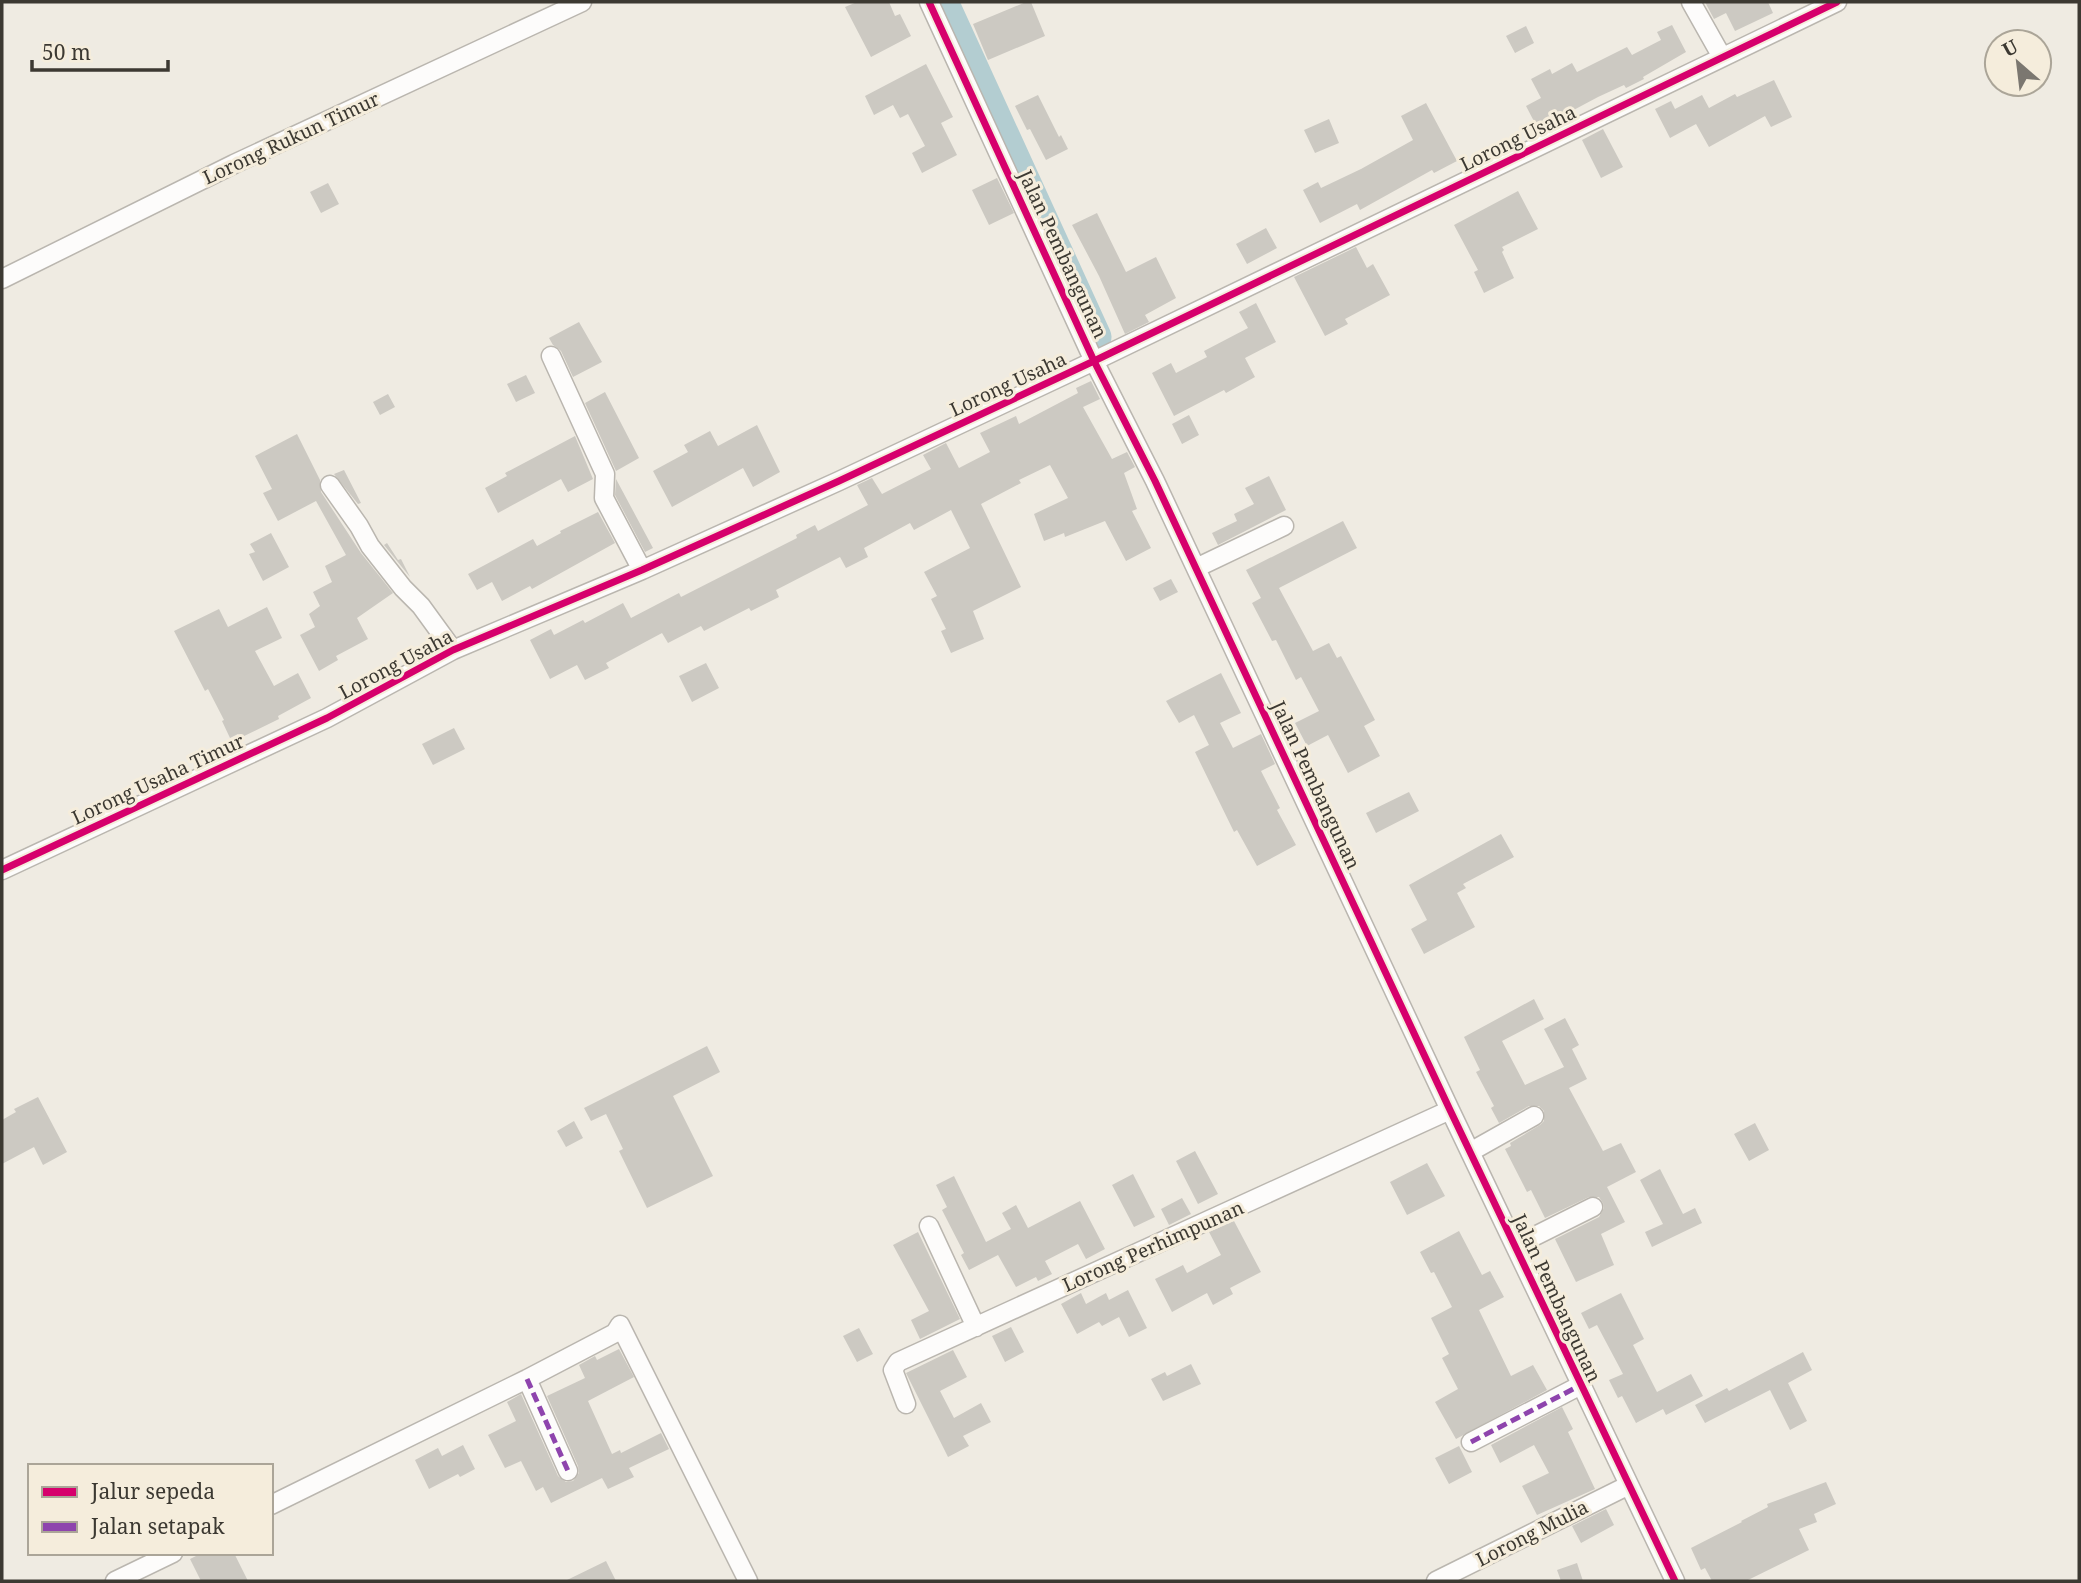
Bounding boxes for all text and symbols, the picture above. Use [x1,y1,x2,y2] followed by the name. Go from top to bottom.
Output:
[32,28,168,72] scale bar
[1983,28,2053,98] north arrow
[1998,33,2022,63] text: U
[42,38,91,66] text: 50 m
[199,86,383,190] street label: Lorong Rukun Timur
[1456,99,1580,177] street label: Lorong Usaha
[1012,165,1113,342] street label: Jalan Pembangunan
[946,346,1070,422] street label: Lorong Usaha
[334,623,458,705] street label: Lorong Usaha
[1265,696,1366,873] street label: Jalan Pembangunan
[68,728,248,830] street label: Lorong Usaha Timur
[1058,1194,1248,1298] street label: Lorong Perhimpunan
[1506,1209,1607,1386] street label: Jalan Pembangunan
[28,1464,273,1555] legend
[90,1477,215,1505] text: Jalur sepeda
[1471,1494,1593,1572] street label: Lorong Mulia
[90,1512,225,1540] text: Jalan setapak

